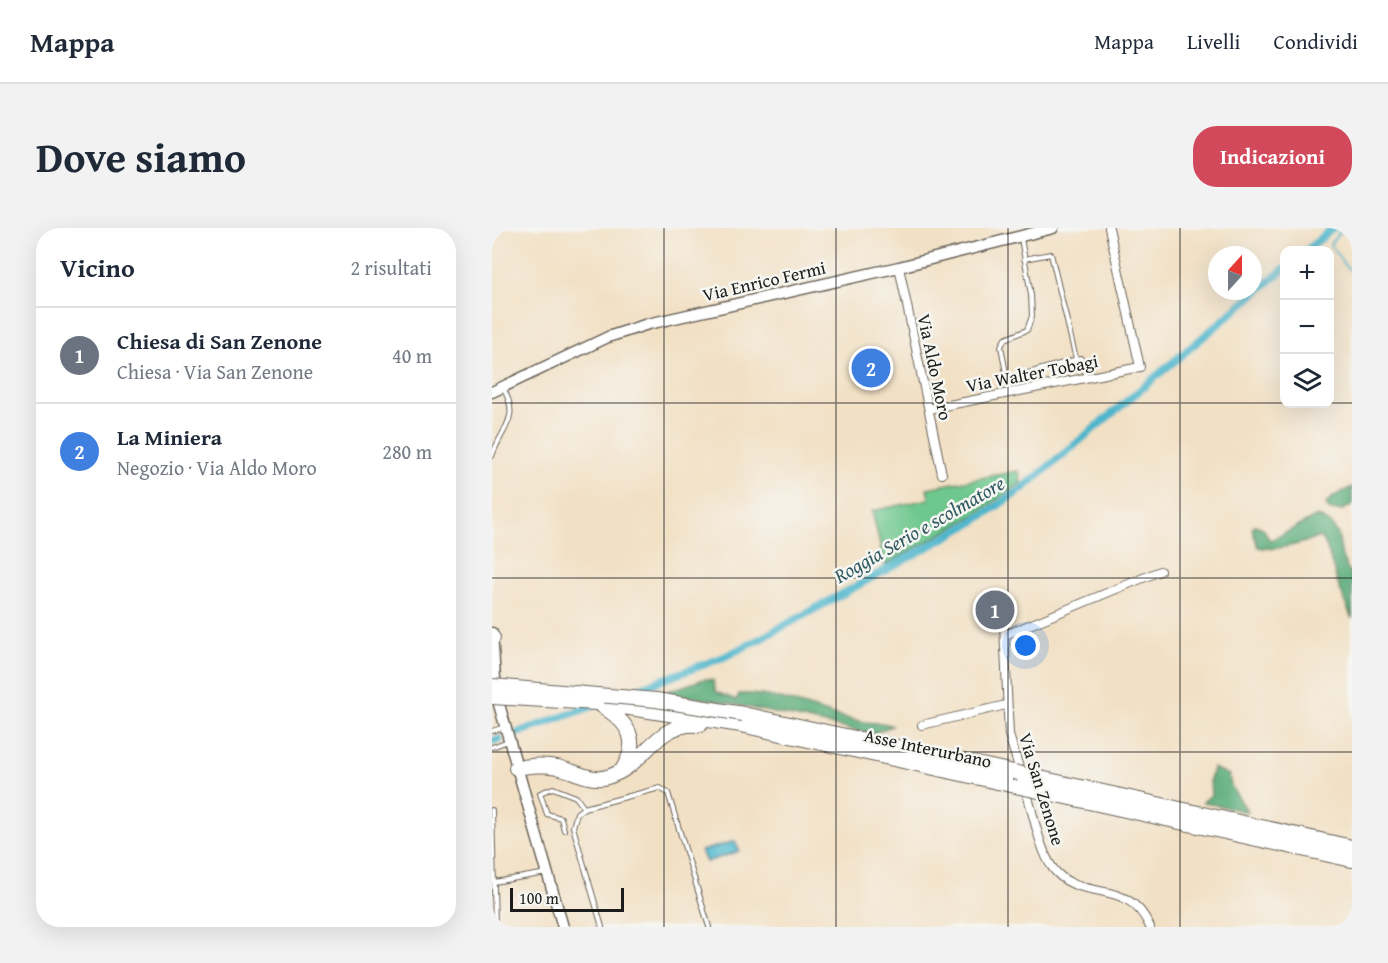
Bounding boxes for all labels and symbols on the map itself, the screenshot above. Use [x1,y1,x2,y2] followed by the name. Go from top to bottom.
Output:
[1208,246,1262,300] north arrow
[700,254,828,308] street label: Via Enrico Fermi
[911,311,959,423] street label: Via Aldo Moro
[852,346,890,390] pin: 2
[964,347,1100,399] street label: Via Walter Tobagi
[827,468,1010,590] water label: Roggia Serio e scolmatore
[976,588,1014,632] pin: 1
[1011,631,1040,660] your location
[862,721,994,775] street label: Asse Interurbano
[1012,729,1072,849] street label: Via San Zenone
[510,885,624,912] scale bar

